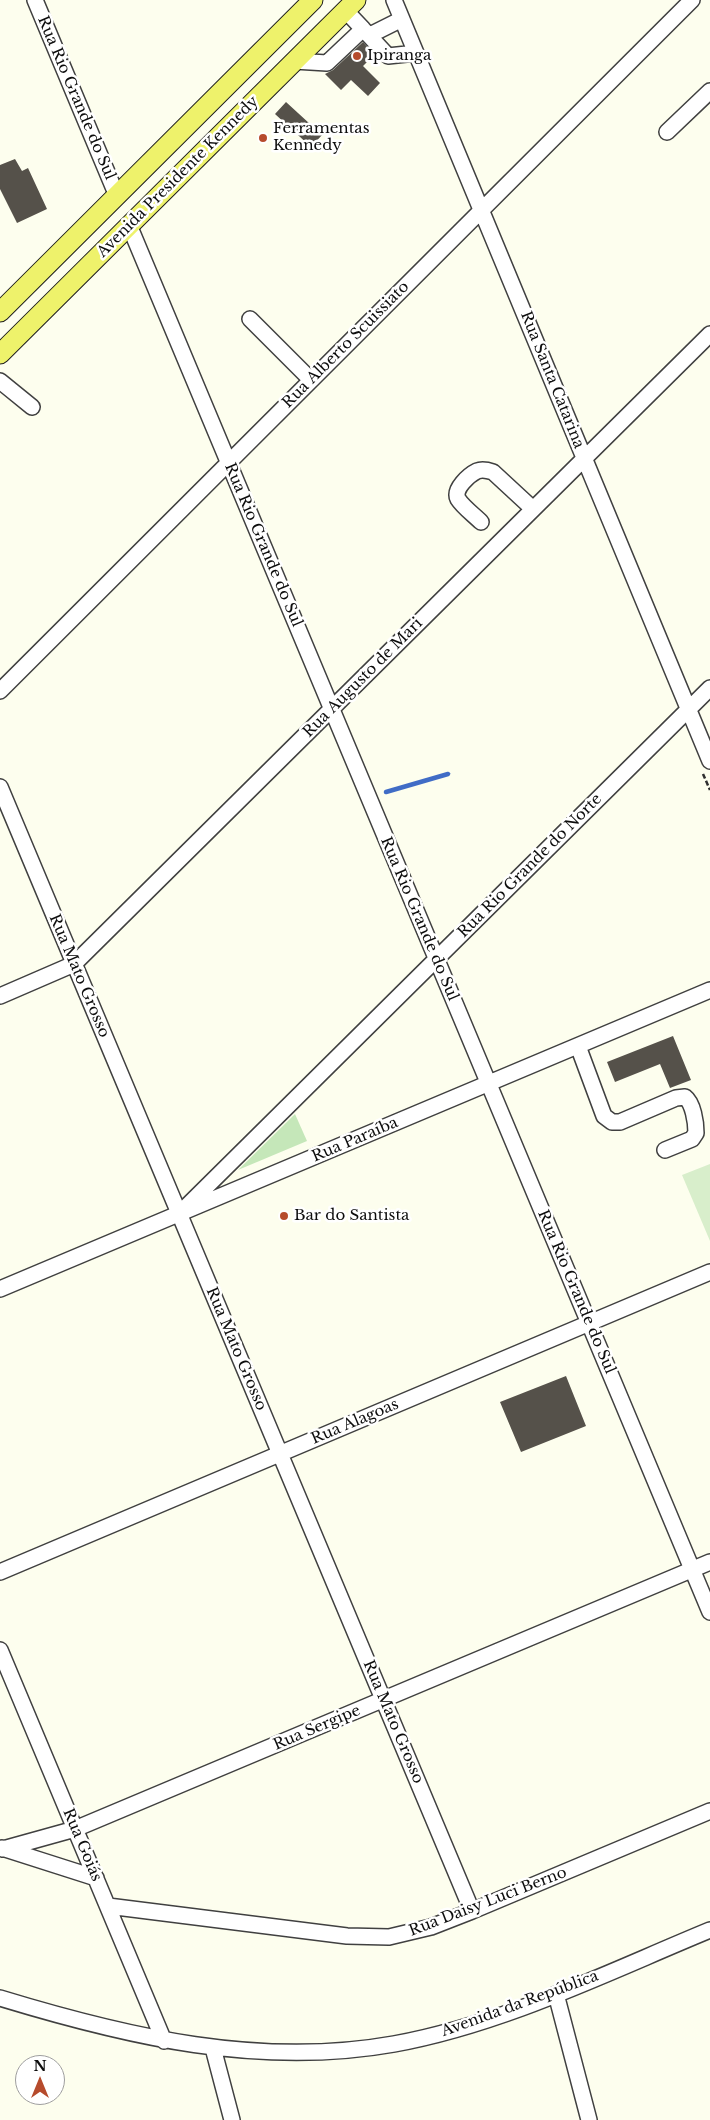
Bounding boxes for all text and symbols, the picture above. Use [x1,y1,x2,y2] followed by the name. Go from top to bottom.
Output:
[33,13,119,183] street label: Rua Rio Grande do Sul
[367,47,431,65] place label: Ipiranga
[351,50,363,62] marker: Ipiranga
[94,93,262,261] street label: Avenida Presidente Kennedy
[273,120,369,155] place label: Ferramentas Kennedy
[257,132,269,144] marker: Ferramentas Kennedy
[279,278,413,412] street label: Rua Alberto Scuissiato
[516,309,588,451] street label: Rua Santa Catarina
[220,460,306,630] street label: Rua Rio Grande do Sul
[300,615,426,741] street label: Rua Augusto de Mari
[454,790,606,942] street label: Rua Rio Grande do Norte
[376,834,462,1004] street label: Rua Rio Grande do Sul
[45,912,113,1040] street label: Rua Mato Grosso
[309,1114,401,1166] street label: Rua Paraíba
[294,1207,409,1225] place label: Bar do Santista
[533,1207,619,1377] street label: Rua Rio Grande do Sul
[278,1210,290,1222] marker: Bar do Santista
[202,1285,270,1413] street label: Rua Mato Grosso
[309,1396,401,1448] street label: Rua Alagoas
[359,1658,427,1786] street label: Rua Mato Grosso
[271,1702,363,1754] street label: Rua Sergipe
[59,1806,105,1884] street label: Rua Goiás
[407,1864,569,1940] street label: Rua Daisy Luci Berno
[439,1967,601,2041] street label: Avenida da República
[15,2055,65,2105] north arrow
[33,2057,47,2075] text: N

